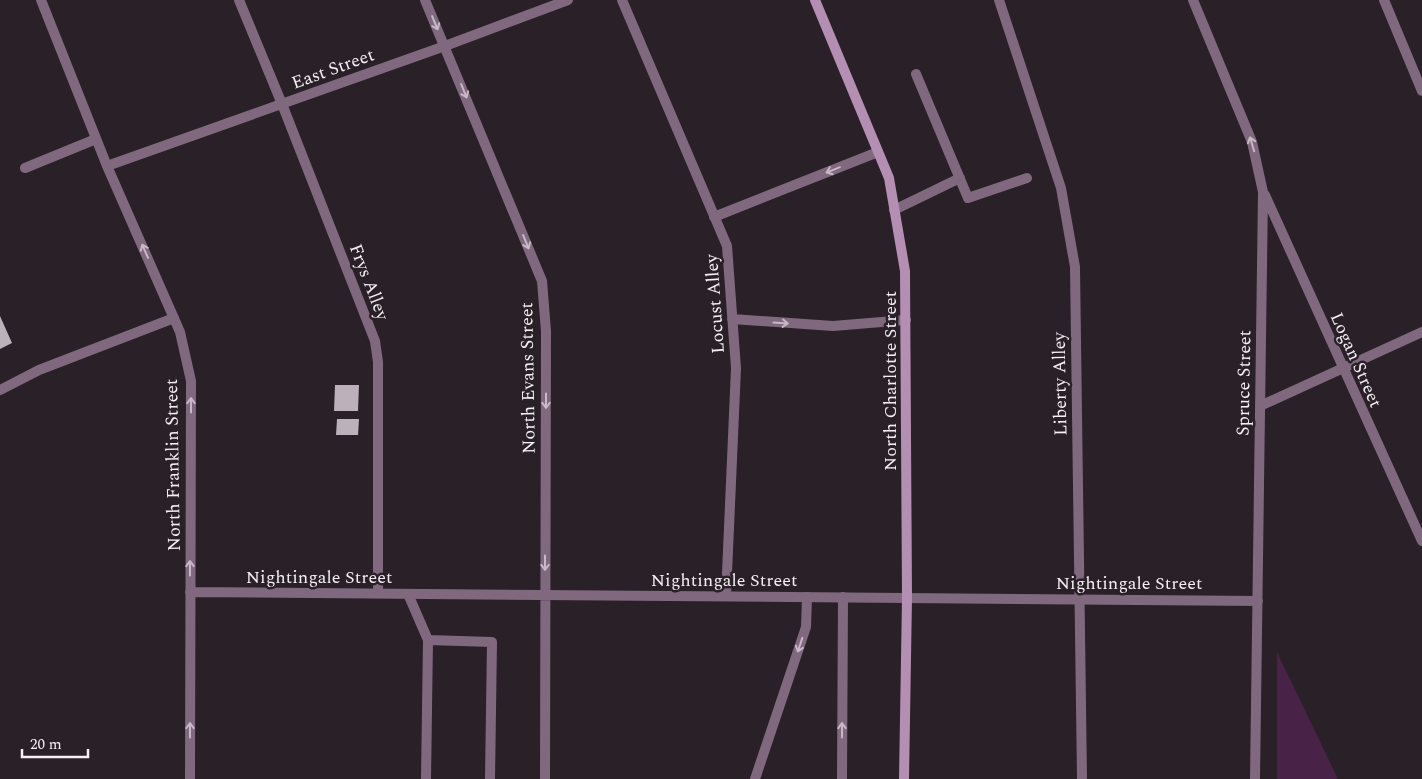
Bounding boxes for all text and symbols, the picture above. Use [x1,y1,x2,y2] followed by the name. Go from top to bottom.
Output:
[431,15,441,30] one-way arrow
[288,42,378,96] street label: East Street
[460,83,469,99] one-way arrow
[1246,137,1256,153] one-way arrow
[826,166,841,175] one-way arrow
[521,234,531,249] one-way arrow
[342,240,396,325] street label: Frys Alley
[139,244,149,259] one-way arrow
[698,252,732,355] street label: Locust Alley
[877,291,904,471] street label: North Charlotte Street
[513,302,543,454] street label: North Evans Street
[1323,308,1389,412] street label: Logan Street
[773,318,789,327] one-way arrow
[1230,330,1258,436] street label: Spruce Street
[1046,331,1074,436] street label: Liberty Alley
[158,378,188,552] street label: North Franklin Street
[541,392,551,409] one-way arrow
[186,398,196,414] one-way arrow
[540,555,550,571] one-way arrow
[185,560,195,576] one-way arrow
[246,564,392,591] street label: Nightingale Street
[651,567,797,594] street label: Nightingale Street
[1056,570,1202,597] street label: Nightingale Street
[795,636,804,652] one-way arrow
[185,723,195,739] one-way arrow
[837,723,847,739] one-way arrow
[22,726,89,758] scale bar
[30,733,62,756] text: 20 m

